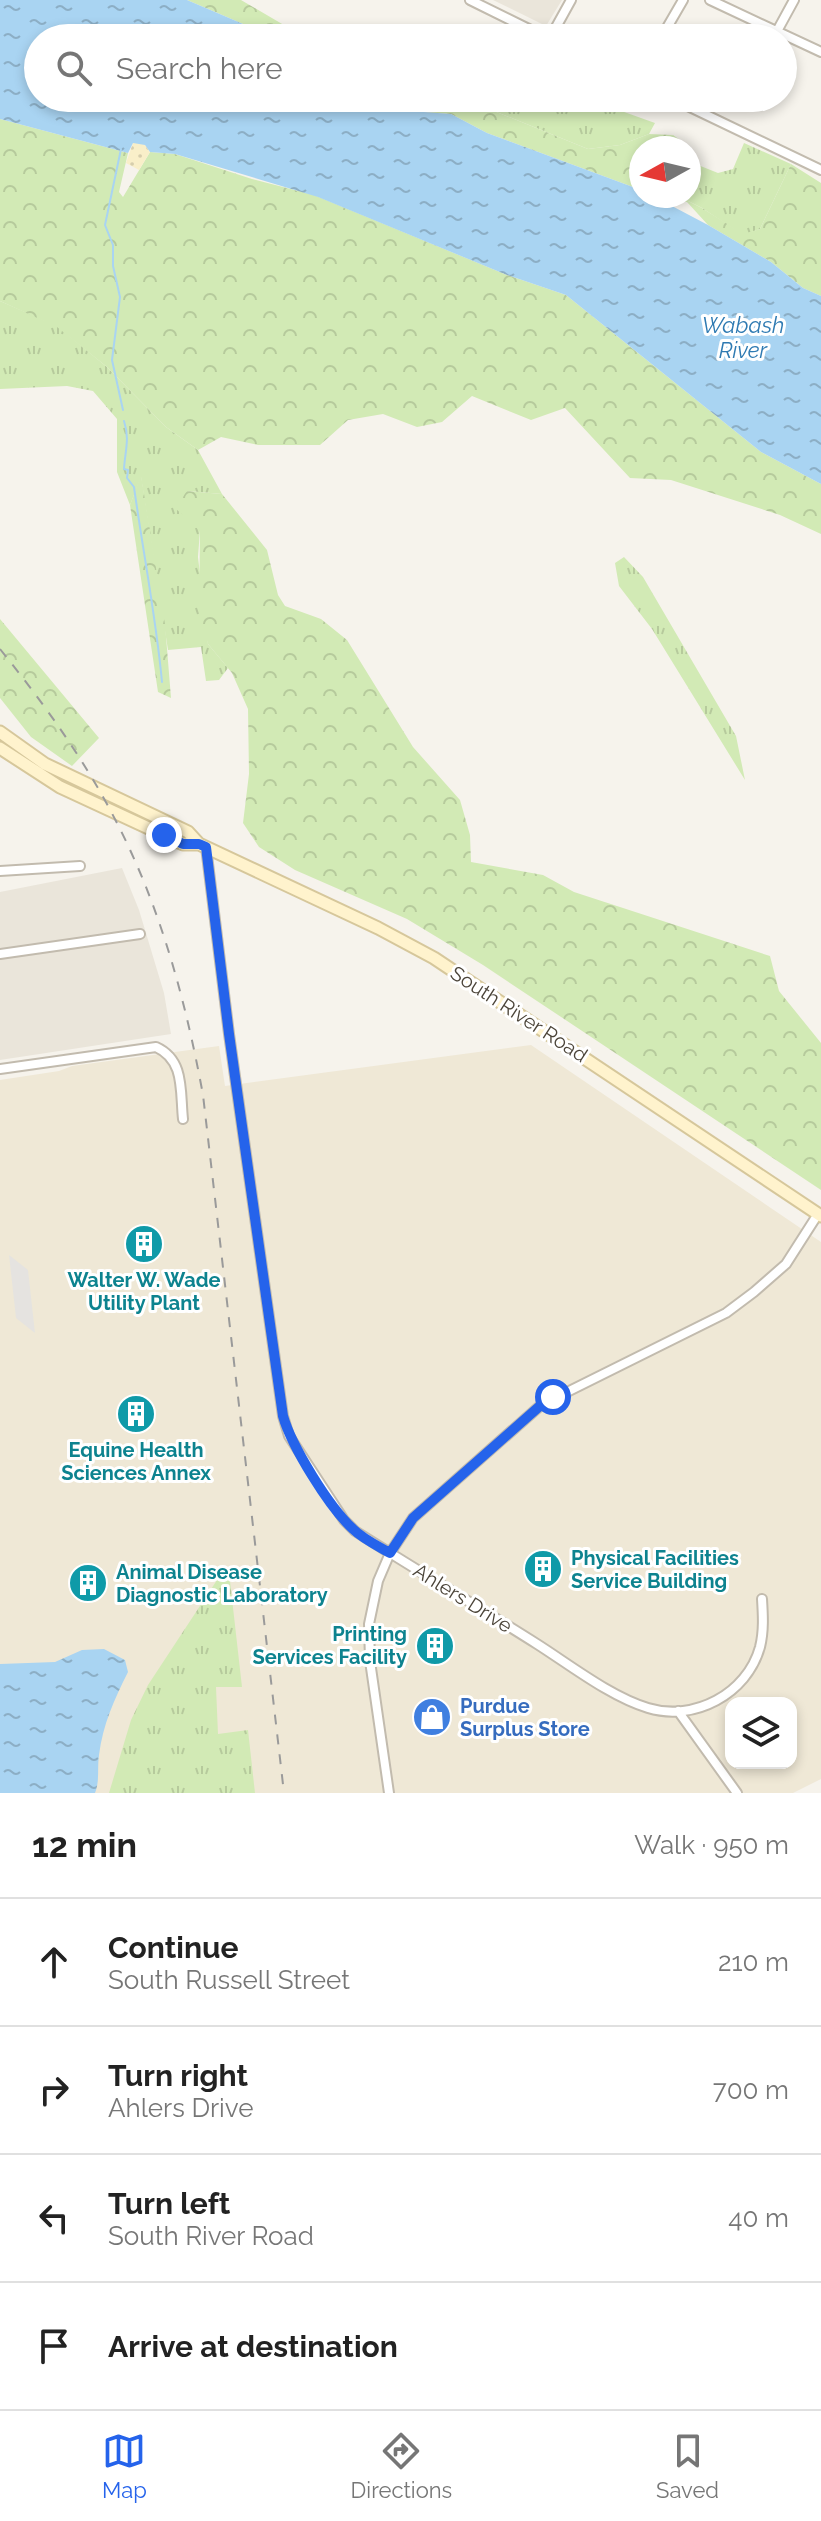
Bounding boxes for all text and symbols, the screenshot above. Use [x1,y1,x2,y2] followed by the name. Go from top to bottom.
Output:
[24,24,797,112] search box
[52,46,96,90] icon: search
[116,51,283,86] text: Search here
[629,136,701,208] north arrow
[702,312,784,363] water label: Wabash River
[146,817,182,853] route end
[446,961,592,1067] street label: South River Road
[123,1223,165,1265] building icon: Walter W. Wade Utility Plant
[67,1268,221,1315] place label: Walter W. Wade Utility Plant
[535,1379,571,1415] route start
[115,1393,157,1435] building icon: Equine Health Sciences Annex
[61,1438,211,1485] place label: Equine Health Sciences Annex
[571,1546,739,1593] place label: Physical Facilities Service Building
[522,1548,564,1590] building icon: Physical Facilities Service Building
[409,1558,517,1638] street label: Ahlers Drive
[116,1560,328,1607] place label: Animal Disease Diagnostic Laboratory
[67,1562,109,1604] building icon: Animal Disease Diagnostic Laboratory
[253,1622,407,1669] place label: Printing Services Facility
[414,1625,456,1667] building icon: Printing Services Facility
[460,1694,590,1741] place label: Purdue Surplus Store
[411,1696,453,1738] shop icon: Purdue Surplus Store
[725,1697,797,1769] map controls
[725,1697,797,1769] button: layers
[32,1825,137,1865] text: 12 min
[634,1830,789,1860] text: Walk · 950 m
[108,1930,239,1965] text: Continue
[32,1940,76,1984] icon: ahead
[718,1947,789,1977] text: 210 m
[108,1965,350,1995] text: South Russell Street
[108,2058,248,2093] text: Turn right
[32,2068,76,2112] icon: right
[713,2075,789,2105] text: 700 m
[108,2093,253,2123] text: Ahlers Drive
[108,2186,230,2221] text: Turn left
[32,2196,76,2240] icon: left
[728,2203,789,2233] text: 40 m
[108,2221,314,2251] text: South River Road
[32,2324,76,2368] icon: arrive
[108,2329,398,2364] text: Arrive at destination
[102,2429,147,2503] tab: Map
[351,2429,452,2503] tab: Directions
[656,2429,719,2503] tab: Saved

